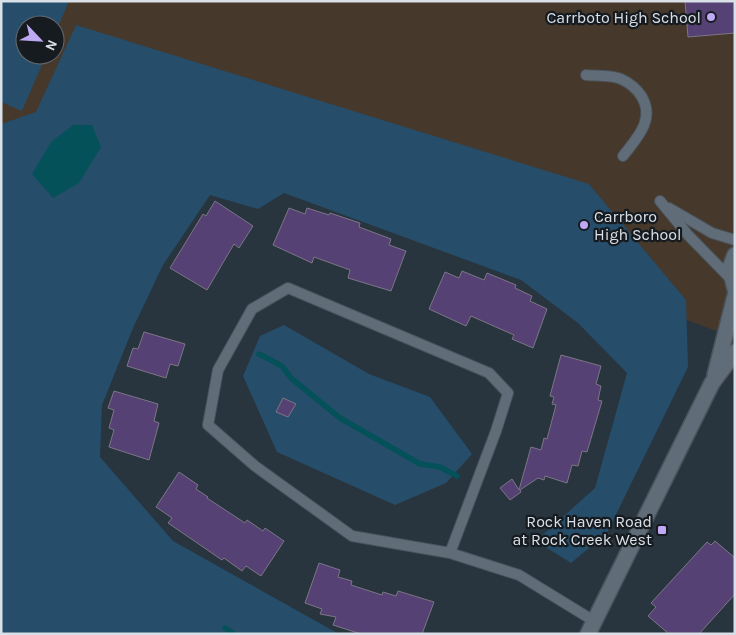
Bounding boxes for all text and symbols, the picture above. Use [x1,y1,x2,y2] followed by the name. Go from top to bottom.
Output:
[547,8,701,27] place label: Carrboto High School
[705,11,717,23] marker: Carrboto High School
[15,15,65,65] north arrow
[42,37,61,53] text: N
[594,207,682,244] place label: Carrboro High School
[578,219,590,231] marker: Carrboro High School
[512,512,652,549] place label: Rock Haven Road at Rock Creek West
[656,524,668,536] marker: Rock Haven Road at Rock Creek West

